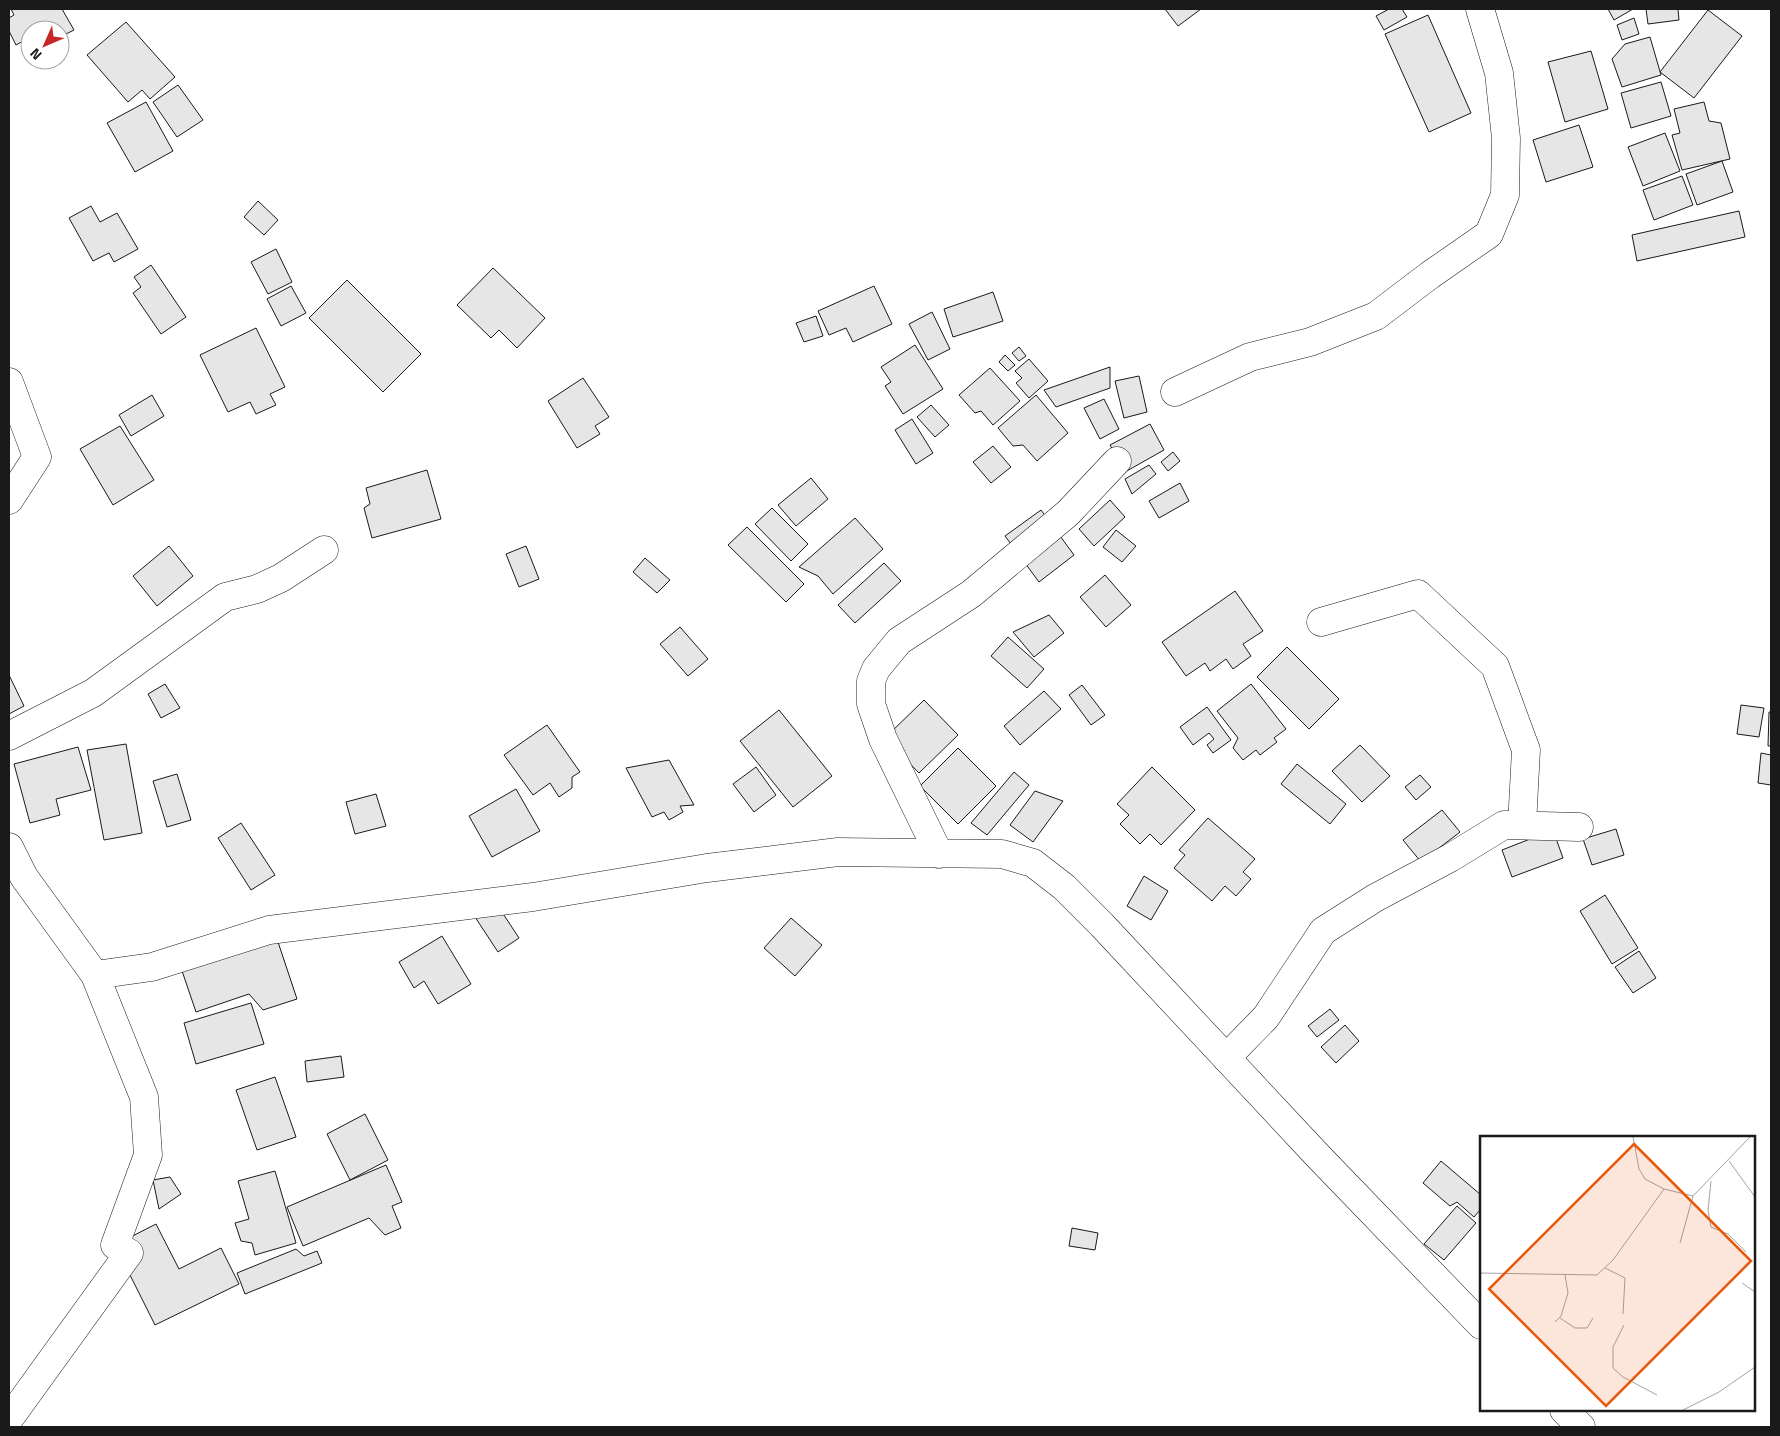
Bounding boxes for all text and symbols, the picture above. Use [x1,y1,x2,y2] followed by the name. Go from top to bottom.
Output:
[20,20,70,70] north arrow
[25,44,46,65] text: N
[1480,1136,1755,1411] inset map

